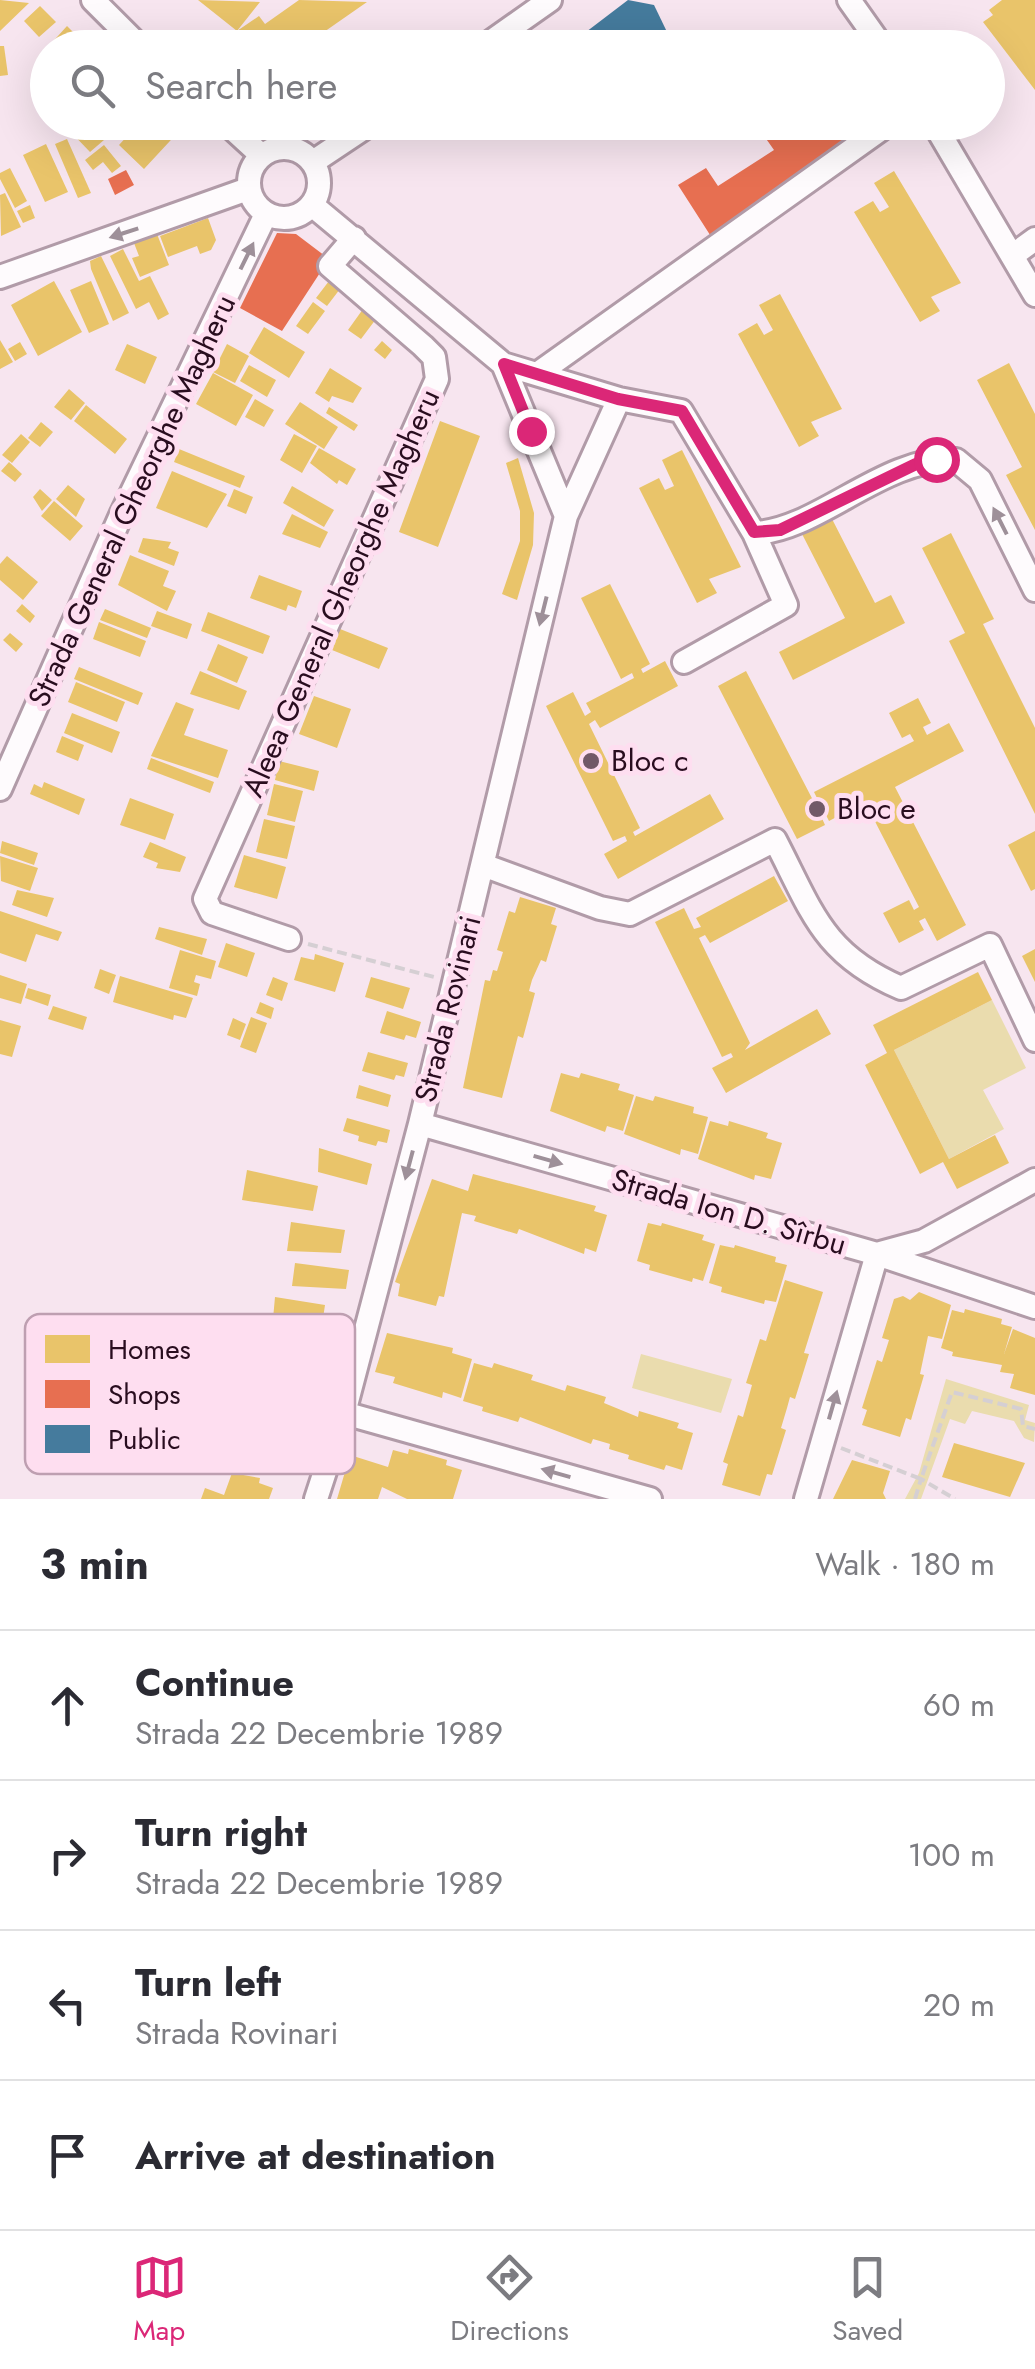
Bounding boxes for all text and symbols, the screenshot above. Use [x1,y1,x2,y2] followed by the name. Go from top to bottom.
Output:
[30,30,1005,140] search box
[65,58,120,113] icon: search
[145,58,337,113] text: Search here
[108,227,138,242] one-way arrow
[238,241,255,270] one-way arrow
[17,288,246,714] street label: Strada General Gheorghe Magheru
[231,382,450,804] street label: Aleea General Gheorghe Magheru
[509,409,555,455] route end
[914,437,960,483] route start
[992,506,1009,535] one-way arrow
[535,596,550,627] one-way arrow
[611,739,689,782] place label: Bloc c
[580,750,602,772] marker: Bloc c
[837,787,916,830] place label: Bloc e
[806,798,828,820] marker: Bloc e
[404,911,491,1107] street label: Strada Rovinari
[401,1150,417,1181] one-way arrow
[533,1153,563,1168] one-way arrow
[607,1157,851,1266] street label: Strada Ion D. Sîrbu
[25,1314,355,1474] legend
[108,1329,191,1370] text: Homes
[108,1374,181,1415] text: Shops
[826,1389,841,1420] one-way arrow
[108,1419,181,1460] text: Public
[540,1464,571,1480] one-way arrow
[40,1534,149,1595] text: 3 min
[815,1541,995,1587] text: Walk · 180 m
[135,1655,294,1710] text: Continue
[40,1678,95,1733] icon: ahead
[923,1682,995,1728] text: 60 m
[135,1710,503,1756] text: Strada 22 Decembrie 1989
[135,1805,307,1860] text: Turn right
[40,1828,95,1883] icon: right
[908,1832,995,1878] text: 100 m
[135,1860,503,1906] text: Strada 22 Decembrie 1989
[135,1955,281,2010] text: Turn left
[40,1978,95,2033] icon: left
[923,1982,995,2028] text: 20 m
[135,2010,339,2056] text: Strada Rovinari
[40,2128,95,2183] icon: arrive
[135,2128,496,2183] text: Arrive at destination
[132,2250,187,2351] tab: Map
[450,2250,569,2351] tab: Directions
[832,2250,903,2351] tab: Saved

